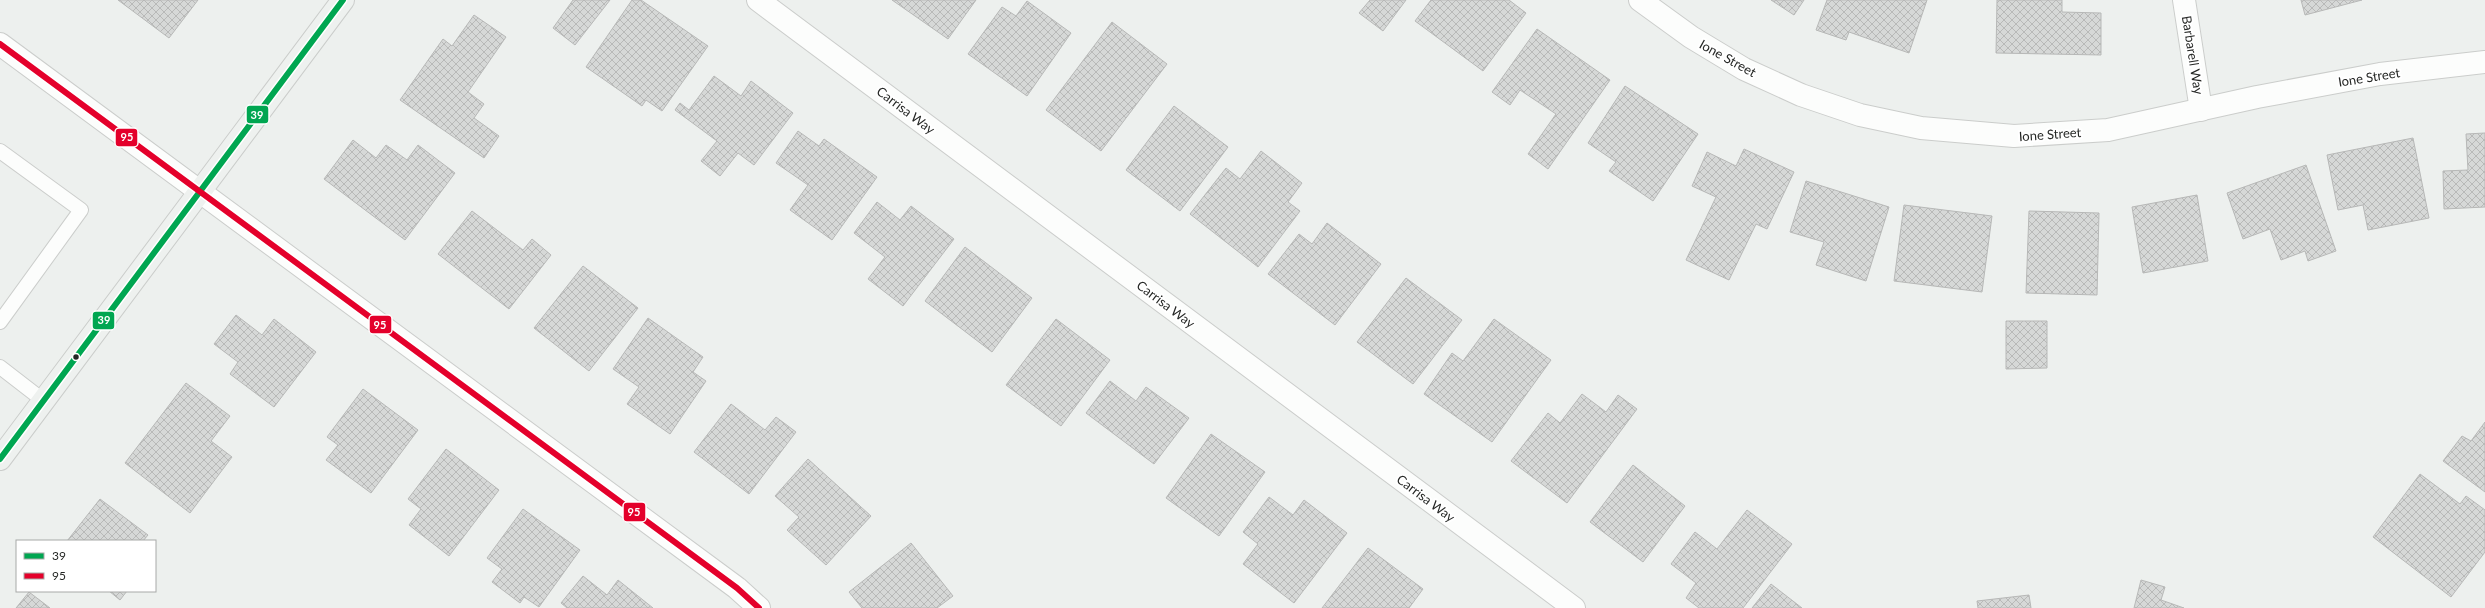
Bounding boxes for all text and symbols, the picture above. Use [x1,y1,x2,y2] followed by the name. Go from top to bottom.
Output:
[2179,14,2207,96] street label: Barbarell Way
[1697,36,1759,80] street label: Ione Street
[2337,64,2401,90] street label: Ione Street
[874,83,938,137] street label: Carrisa Way
[246,105,269,124] line badge: 39
[251,108,263,121] text: 39
[2018,124,2082,144] street label: Ione Street
[115,128,138,147] line badge: 95
[121,130,133,143] text: 95
[1134,277,1198,331] street label: Carrisa Way
[92,311,115,330] line badge: 39
[98,313,110,326] text: 39
[369,315,392,334] line badge: 95
[374,318,386,331] text: 95
[71,352,81,362] unlabelled marker
[1394,471,1458,525] street label: Carrisa Way
[623,502,646,522] line badge: 95
[628,505,640,518] text: 95
[16,540,156,592] legend
[52,548,66,563] text: 39
[52,568,66,583] text: 95

